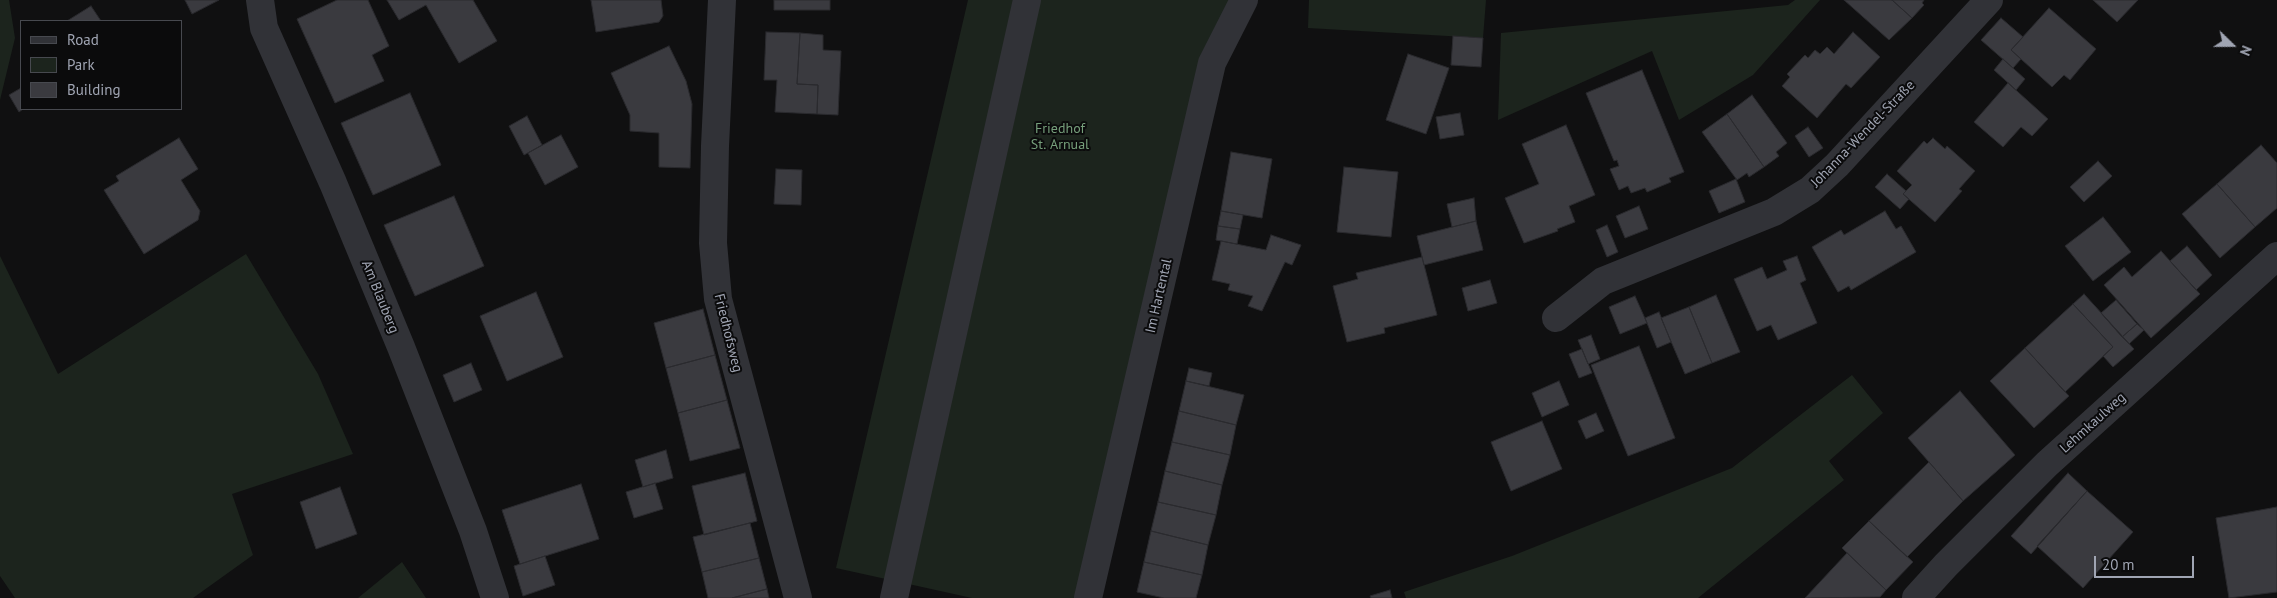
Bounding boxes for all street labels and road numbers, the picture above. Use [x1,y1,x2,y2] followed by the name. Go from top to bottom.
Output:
[1808,77,1918,191] street label: Johanna-Wendel-Straße
[1142,257,1176,335] street label: Im Hartental
[358,258,402,336] street label: Am Blauberg
[710,292,746,374] street label: Friedhofsweg
[2057,389,2129,457] street label: Lehmkaulweg

